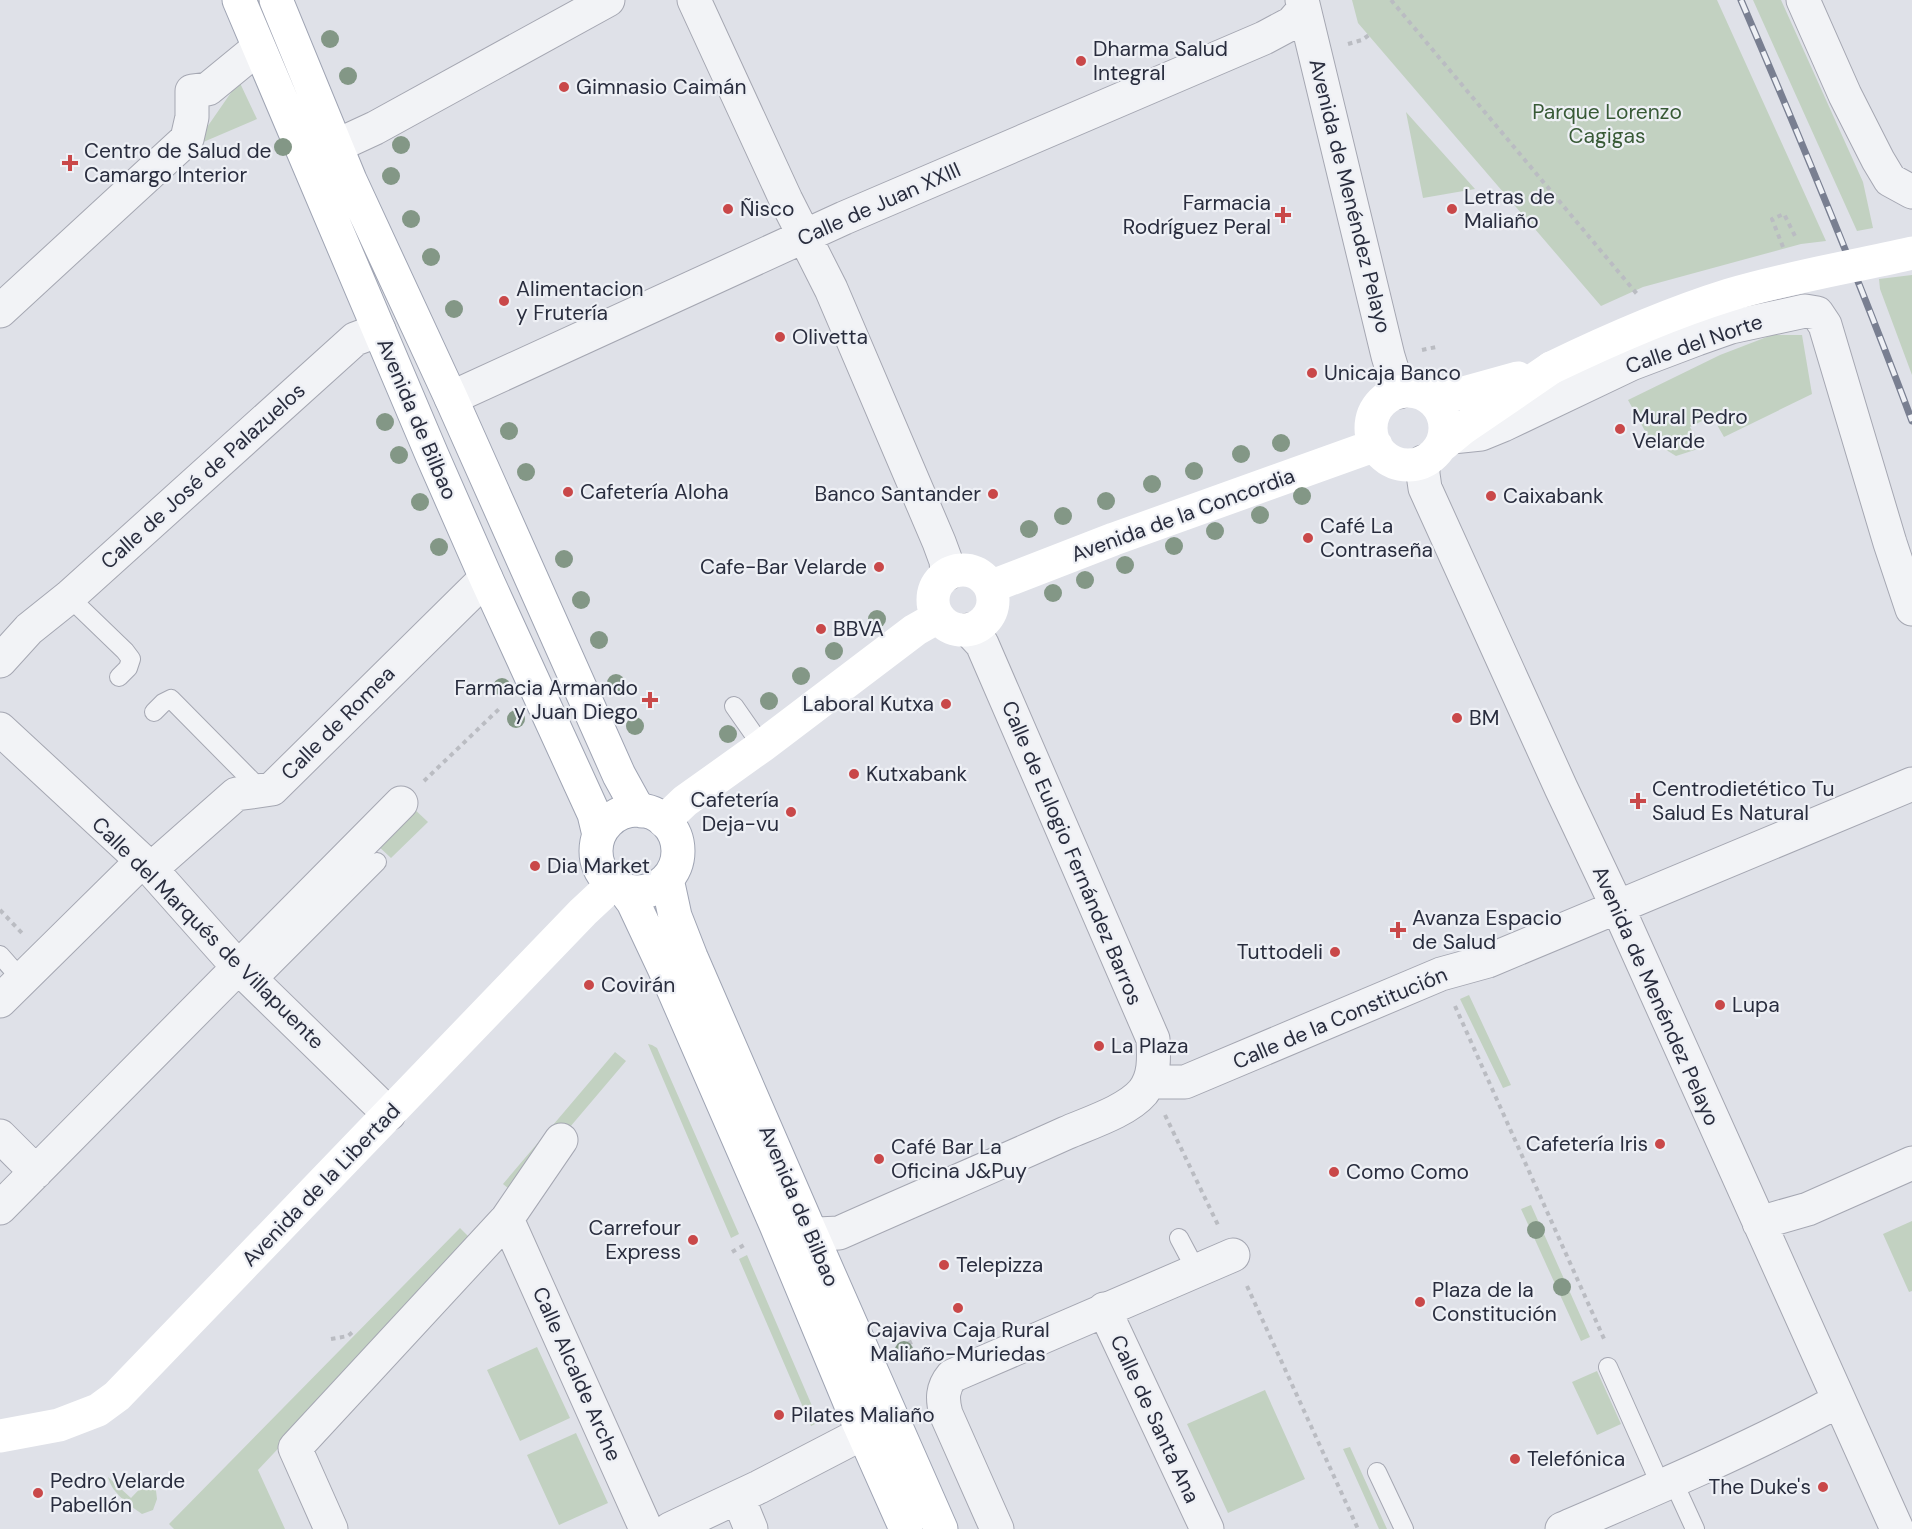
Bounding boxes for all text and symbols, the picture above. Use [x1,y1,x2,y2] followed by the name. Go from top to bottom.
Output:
[1093,35,1228,87] place label: Dharma Salud Integral
[1074,54,1088,68] marker: Dharma Salud Integral
[1302,56,1398,336] street label: Avenida de Menéndez Pelayo
[576,73,746,101] place label: Gimnasio Caimán
[557,80,571,94] marker: Gimnasio Caimán
[1532,98,1682,150] park label: Parque Lorenzo Cagigas
[84,137,272,189] place label: Centro de Salud de Camargo Interior
[61,154,79,172] marker: Centro de Salud de Camargo Interior
[793,155,965,253] street label: Calle de Juan XXIII
[1464,183,1555,235] place label: Letras de Maliaño
[1123,189,1271,241] place label: Farmacia Rodríguez Peral
[740,195,795,223] place label: Ñisco
[721,202,735,216] marker: Ñisco
[1445,202,1459,216] marker: Letras de Maliaño
[1276,208,1290,222] marker: Farmacia Rodríguez Peral
[516,275,644,327] place label: Alimentacion y Frutería
[497,294,511,308] marker: Alimentacion y Frutería
[1622,307,1766,381] street label: Calle del Norte
[792,323,868,351] place label: Olivetta
[773,330,787,344] marker: Olivetta
[370,334,464,504] street label: Avenida de Bilbao
[1324,359,1461,387] place label: Unicaja Banco
[1305,366,1319,380] marker: Unicaja Banco
[95,377,311,575] street label: Calle de José de Palazuelos
[1632,403,1748,455] place label: Mural Pedro Velarde
[1613,422,1627,436] marker: Mural Pedro Velarde
[1067,461,1299,569] street label: Avenida de la Concordia
[580,478,729,506] place label: Cafetería Aloha
[815,480,981,508] place label: Banco Santander
[1503,482,1604,510] place label: Caixabank
[561,485,575,499] marker: Cafetería Aloha
[986,487,1000,501] marker: Banco Santander
[1484,489,1498,503] marker: Caixabank
[1320,512,1433,564] place label: Café La Contraseña
[1301,531,1315,545] marker: Café La Contraseña
[700,553,867,581] place label: Cafe-Bar Velarde
[872,560,886,574] marker: Cafe-Bar Velarde
[833,615,884,643] place label: BBVA
[814,622,828,636] marker: BBVA
[275,660,401,786] street label: Calle de Romea
[455,674,638,726] place label: Farmacia Armando y Juan Diego
[802,690,934,718] place label: Laboral Kutxa
[643,693,657,707] marker: Farmacia Armando y Juan Diego
[939,697,953,711] marker: Laboral Kutxa
[995,697,1149,1009] street label: Calle de Eulogio Fernández Barros
[1469,704,1499,732] place label: BM
[1450,711,1464,725] marker: BM
[866,760,968,788] place label: Kutxabank
[847,767,861,781] marker: Kutxabank
[1652,775,1834,827] place label: Centrodietético Tu Salud Es Natural
[690,786,779,838] place label: Cafetería Deja-vu
[1629,792,1647,810] marker: Centrodietético Tu Salud Es Natural
[784,805,798,819] marker: Cafetería Deja-vu
[86,811,330,1055] street label: Calle del Marqués de Villapuente
[547,852,650,880] place label: Dia Market
[528,859,542,873] marker: Dia Market
[1586,862,1726,1130] street label: Avenida de Menéndez Pelayo
[1412,904,1562,956] place label: Avanza Espacio de Salud
[1389,921,1407,939] marker: Avanza Espacio de Salud
[1237,938,1323,966] place label: Tuttodeli
[1328,945,1342,959] marker: Tuttodeli
[1228,960,1452,1076] street label: Calle de la Constitución
[601,971,675,999] place label: Covirán
[582,978,596,992] marker: Covirán
[1732,991,1780,1019] place label: Lupa
[1713,998,1727,1012] marker: Lupa
[1111,1032,1188,1060] place label: La Plaza
[1092,1039,1106,1053] marker: La Plaza
[236,1097,406,1273] street label: Avenida de la Libertad
[752,1121,846,1291] street label: Avenida de Bilbao
[1526,1130,1648,1158] place label: Cafetería Iris
[891,1133,1027,1185] place label: Café Bar La Oficina J&Puy
[1653,1137,1667,1151] marker: Cafetería Iris
[872,1152,886,1166] marker: Café Bar La Oficina J&Puy
[1346,1158,1469,1186] place label: Como Como
[1327,1165,1341,1179] marker: Como Como
[588,1214,681,1266] place label: Carrefour Express
[686,1233,700,1247] marker: Carrefour Express
[956,1251,1043,1279] place label: Telepizza
[937,1258,951,1272] marker: Telepizza
[1432,1276,1557,1328] place label: Plaza de la Constitución
[526,1282,628,1466] street label: Calle Alcalde Arche
[1413,1295,1427,1309] marker: Plaza de la Constitución
[951,1301,965,1315] marker: Cajaviva Caja Rural Maliaño-Muriedas
[866,1316,1050,1368] place label: Cajaviva Caja Rural Maliaño-Muriedas
[1104,1330,1206,1508] street label: Calle de Santa Ana
[791,1401,935,1429] place label: Pilates Maliaño
[772,1408,786,1422] marker: Pilates Maliaño
[1527,1445,1625,1473] place label: Telefónica
[1508,1452,1522,1466] marker: Telefónica
[50,1467,185,1519] place label: Pedro Velarde Pabellón
[1708,1473,1811,1501] place label: The Duke's
[1816,1480,1830,1494] marker: The Duke's
[31,1486,45,1500] marker: Pedro Velarde Pabellón

